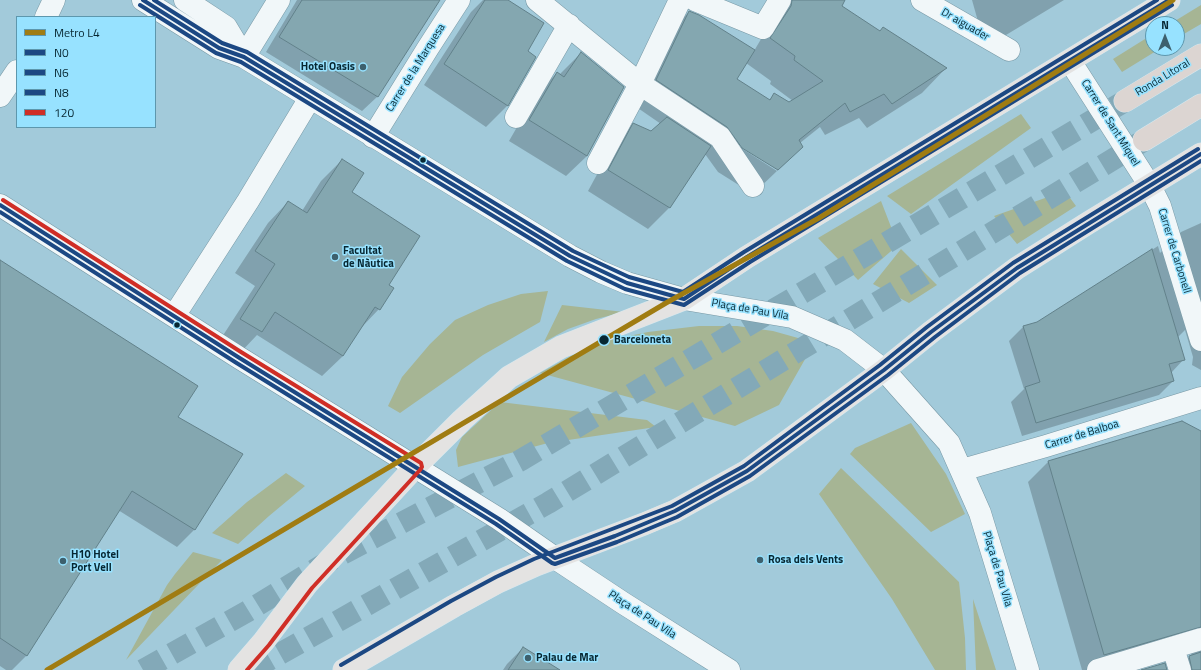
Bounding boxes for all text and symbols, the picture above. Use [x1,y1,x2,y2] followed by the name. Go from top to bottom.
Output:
[939,6,991,44] street label: Dr aiguader
[16,16,156,128] legend
[1145,16,1185,56] north arrow
[1161,17,1169,33] text: N
[384,22,448,114] street label: Carrer de la Marquesa
[54,23,100,42] text: Metro L4
[54,43,69,62] text: N0
[1133,57,1193,99] street label: Ronda Litoral
[301,60,355,74] place label: Hotel Oasis
[358,62,368,72] marker: Hotel Oasis
[54,63,69,82] text: N6
[1078,77,1142,169] street label: Carrer de Sant Miquel
[54,83,69,102] text: N8
[54,103,74,122] text: 120
[418,155,428,165] unlabelled marker
[1155,207,1193,295] street label: Carrer de Carbonell
[343,244,394,270] place label: Facultat de Nàutica
[330,252,340,262] marker: Facultat de Nàutica
[710,297,790,323] street label: Plaça de Pau Vila
[172,320,182,330] unlabelled marker
[597,333,611,347] marker: Barceloneta
[614,333,671,347] place label: Barceloneta
[1043,418,1121,452] street label: Carrer de Balboa
[979,530,1015,608] street label: Plaça de Pau Vila
[71,548,119,574] place label: H10 Hotel Port Vell
[768,553,843,567] place label: Rosa dels Vents
[755,555,765,565] marker: Rosa dels Vents
[58,556,68,566] marker: H10 Hotel Port Vell
[606,588,678,642] street label: Plaça de Pau Vila
[536,651,598,665] place label: Palau de Mar
[523,653,533,663] marker: Palau de Mar

